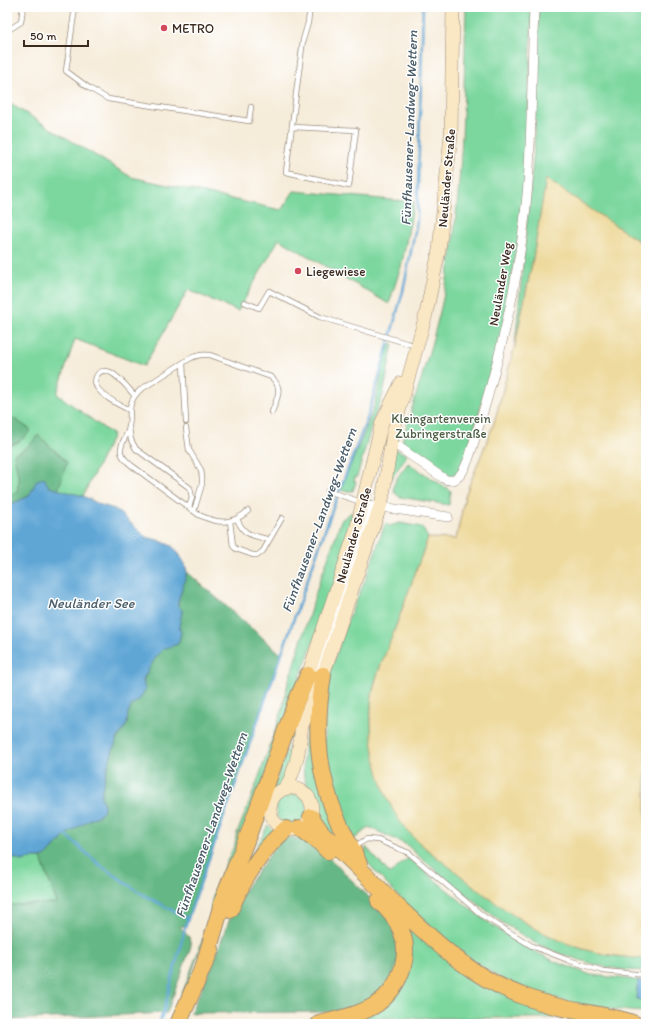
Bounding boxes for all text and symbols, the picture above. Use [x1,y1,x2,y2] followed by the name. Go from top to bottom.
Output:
[172,21,214,36] place label: METRO
[24,22,88,48] scale bar
[159,23,169,33] marker: METRO
[30,29,56,43] text: 50 m
[398,29,421,226] water label: Fünfhausener-Landweg-Wettern
[435,128,458,228] street label: Neuländer Straße
[486,241,515,327] street label: Neuländer Weg
[306,264,365,279] place label: Liegewiese
[293,266,303,276] marker: Liegewiese
[391,411,491,441] park label: Kleingartenverein Zubringerstraße
[278,425,361,615] water label: Fünfhausener-Landweg-Wettern
[333,485,374,585] street label: Neuländer Straße
[48,595,136,612] water label: Neuländer See
[172,729,252,920] water label: Fünfhausener-Landweg-Wettern

